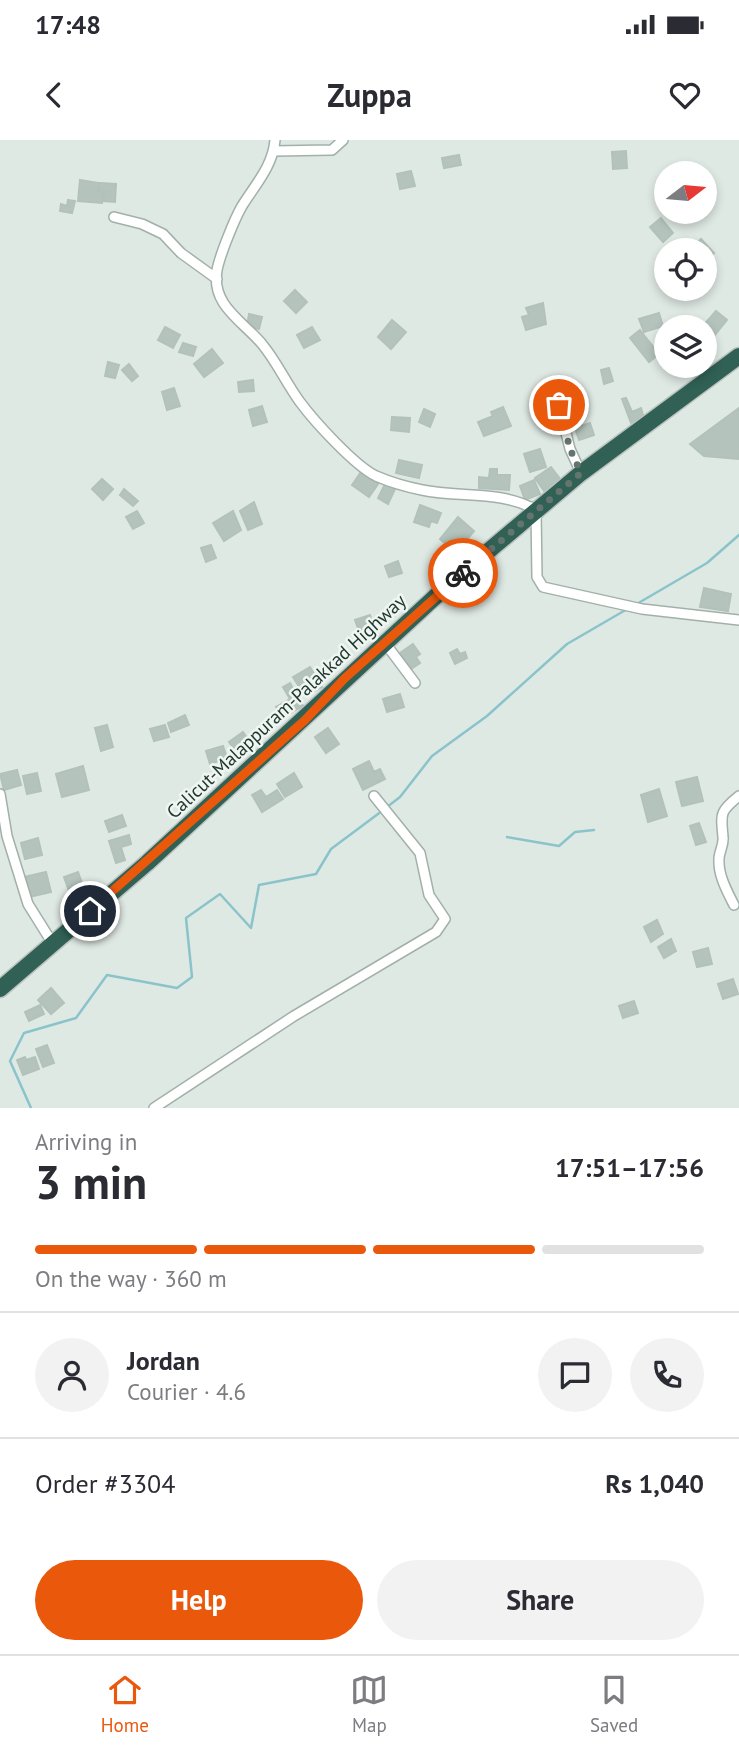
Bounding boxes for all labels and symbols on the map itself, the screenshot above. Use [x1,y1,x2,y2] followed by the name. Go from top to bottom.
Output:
[654,161,718,224] north arrow
[529,375,589,435] pin
[428,538,498,608] courier
[161,589,411,823] street label: Calicut-Malappuram-Palakkad Highway
[60,881,120,941] pin

